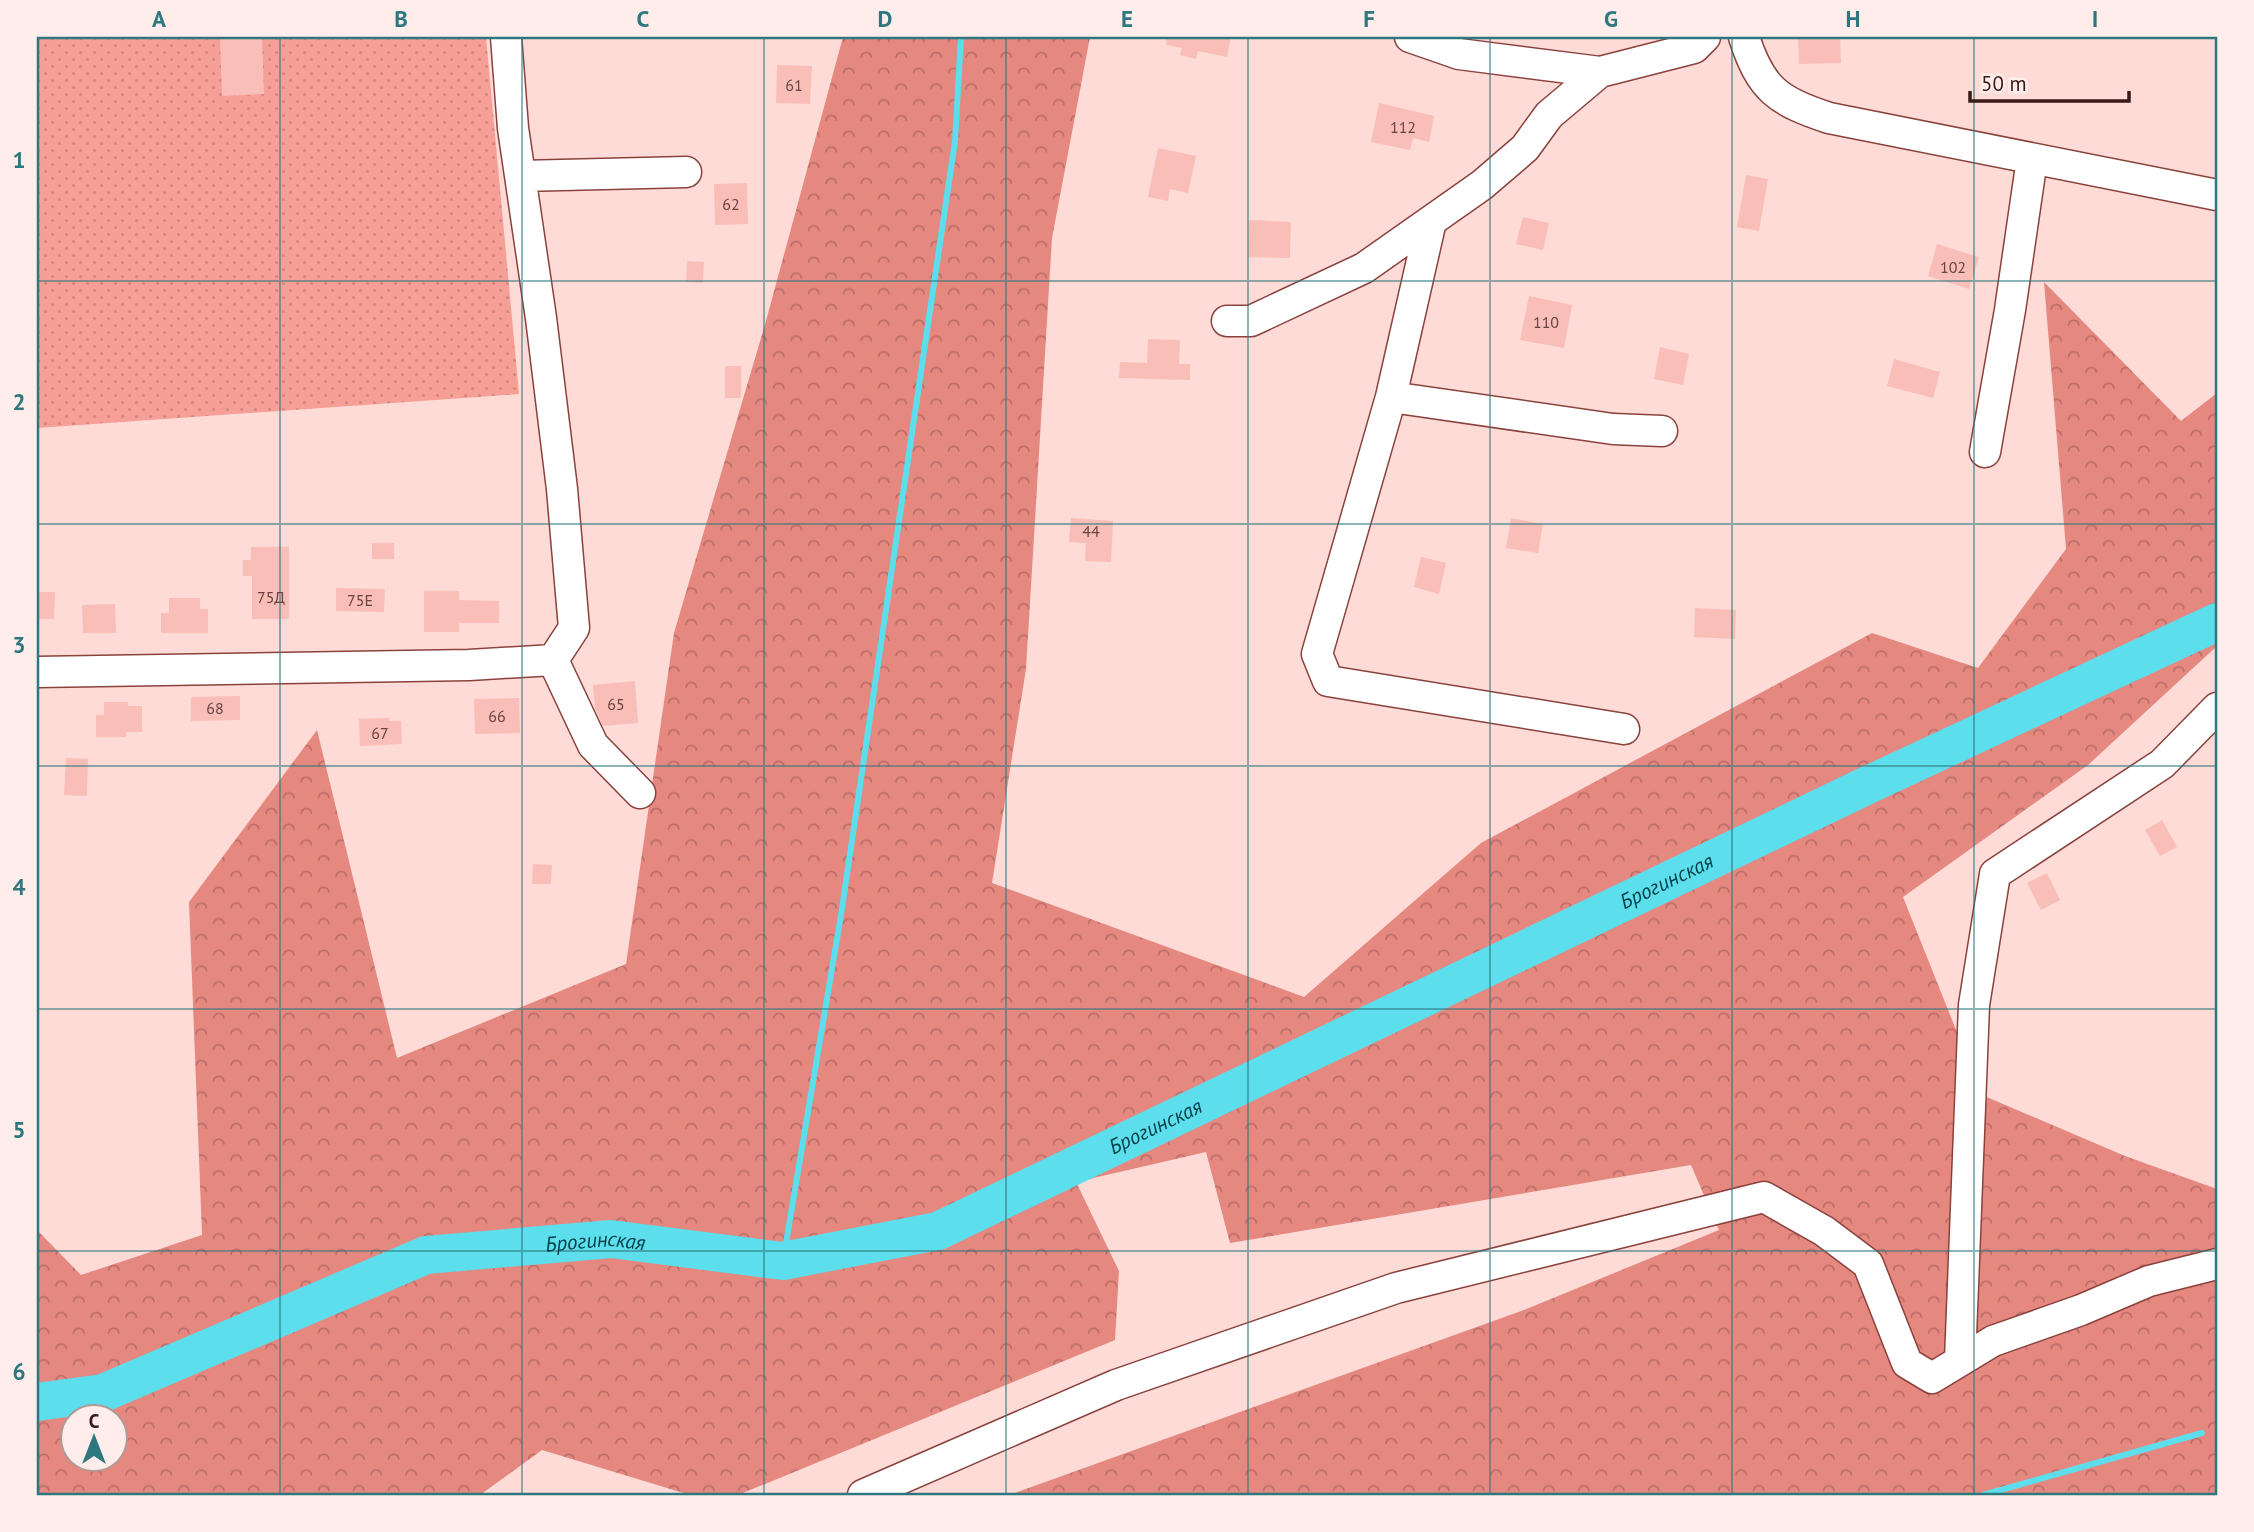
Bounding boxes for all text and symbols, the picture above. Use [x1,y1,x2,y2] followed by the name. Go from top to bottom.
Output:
[152,4,166,33] text: A
[394,4,408,33] text: B
[637,4,650,33] text: C
[878,4,892,33] text: D
[1121,4,1133,33] text: E
[1363,4,1375,33] text: F
[1604,4,1618,33] text: G
[1846,4,1860,33] text: H
[2092,4,2098,33] text: I
[1970,60,2130,104] scale bar
[1981,70,2027,97] text: 50 m
[785,75,803,95] house number: 61
[1390,117,1416,137] house number: 112
[12,145,26,174] text: 1
[722,194,740,214] house number: 62
[1940,257,1966,277] house number: 102
[1533,312,1559,332] house number: 110
[12,387,26,416] text: 2
[1082,521,1100,541] house number: 44
[257,587,285,607] house number: 75Д
[347,590,373,610] house number: 75Е
[12,630,26,659] text: 3
[607,694,625,714] house number: 65
[206,698,224,718] house number: 68
[488,706,506,726] house number: 66
[371,723,389,743] house number: 67
[1615,847,1718,915] water label: Брогинская
[12,872,26,901] text: 4
[1104,1092,1207,1160] water label: Брогинская
[12,1115,26,1144] text: 5
[544,1225,647,1258] water label: Брогинская
[12,1357,26,1386] text: 6
[60,1402,130,1472] north arrow
[89,1409,100,1433] text: С

